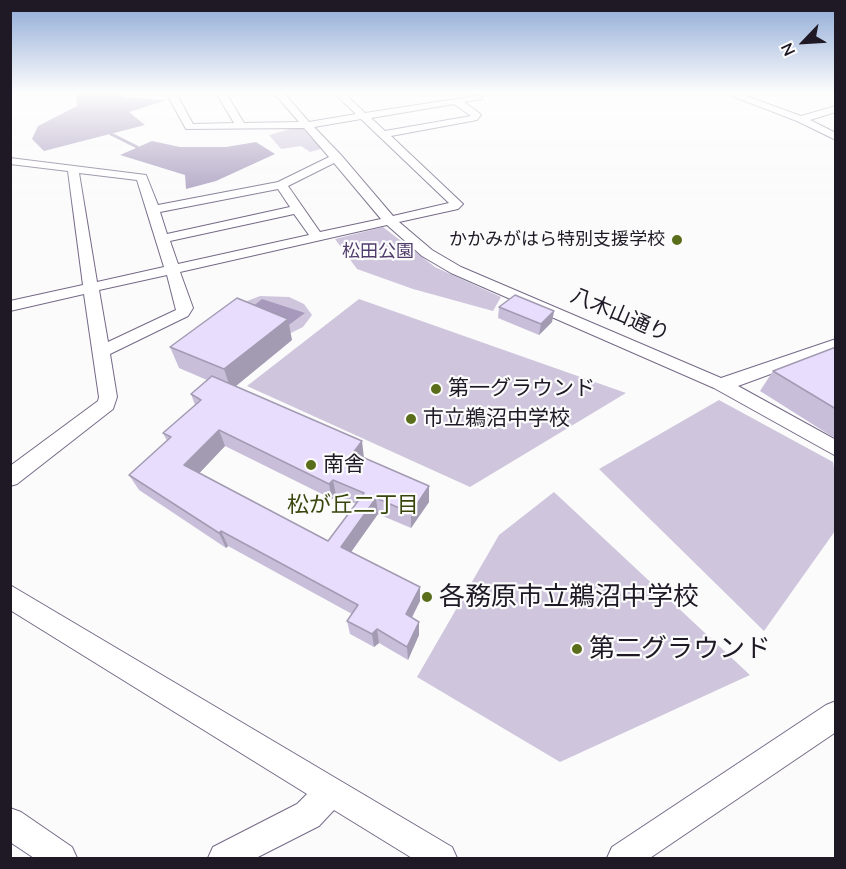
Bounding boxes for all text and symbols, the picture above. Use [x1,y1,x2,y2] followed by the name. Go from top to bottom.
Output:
[774,12,834,72] north arrow
[776,40,799,59] text: N
[449,229,665,251] place label: かかみがはら特別支援学校
[670,233,684,247] marker: かかみがはら特別支援学校
[342,241,414,263] park label: 松田公園
[567,283,673,347] street label: 八木山通り
[448,376,595,402] place label: 第一グラウンド
[429,382,443,396] marker: 第一グラウンド
[423,406,570,432] place label: 市立鵜沼中学校
[404,412,418,426] marker: 市立鵜沼中学校
[323,452,365,478] place label: 南舎
[304,458,318,472] marker: 南舎
[287,492,419,518] district label: 松が丘二丁目
[439,581,699,613] place label: 各務原市立鵜沼中学校
[420,590,434,604] marker: 各務原市立鵜沼中学校
[589,633,771,665] place label: 第二グラウンド
[570,642,584,656] marker: 第二グラウンド

